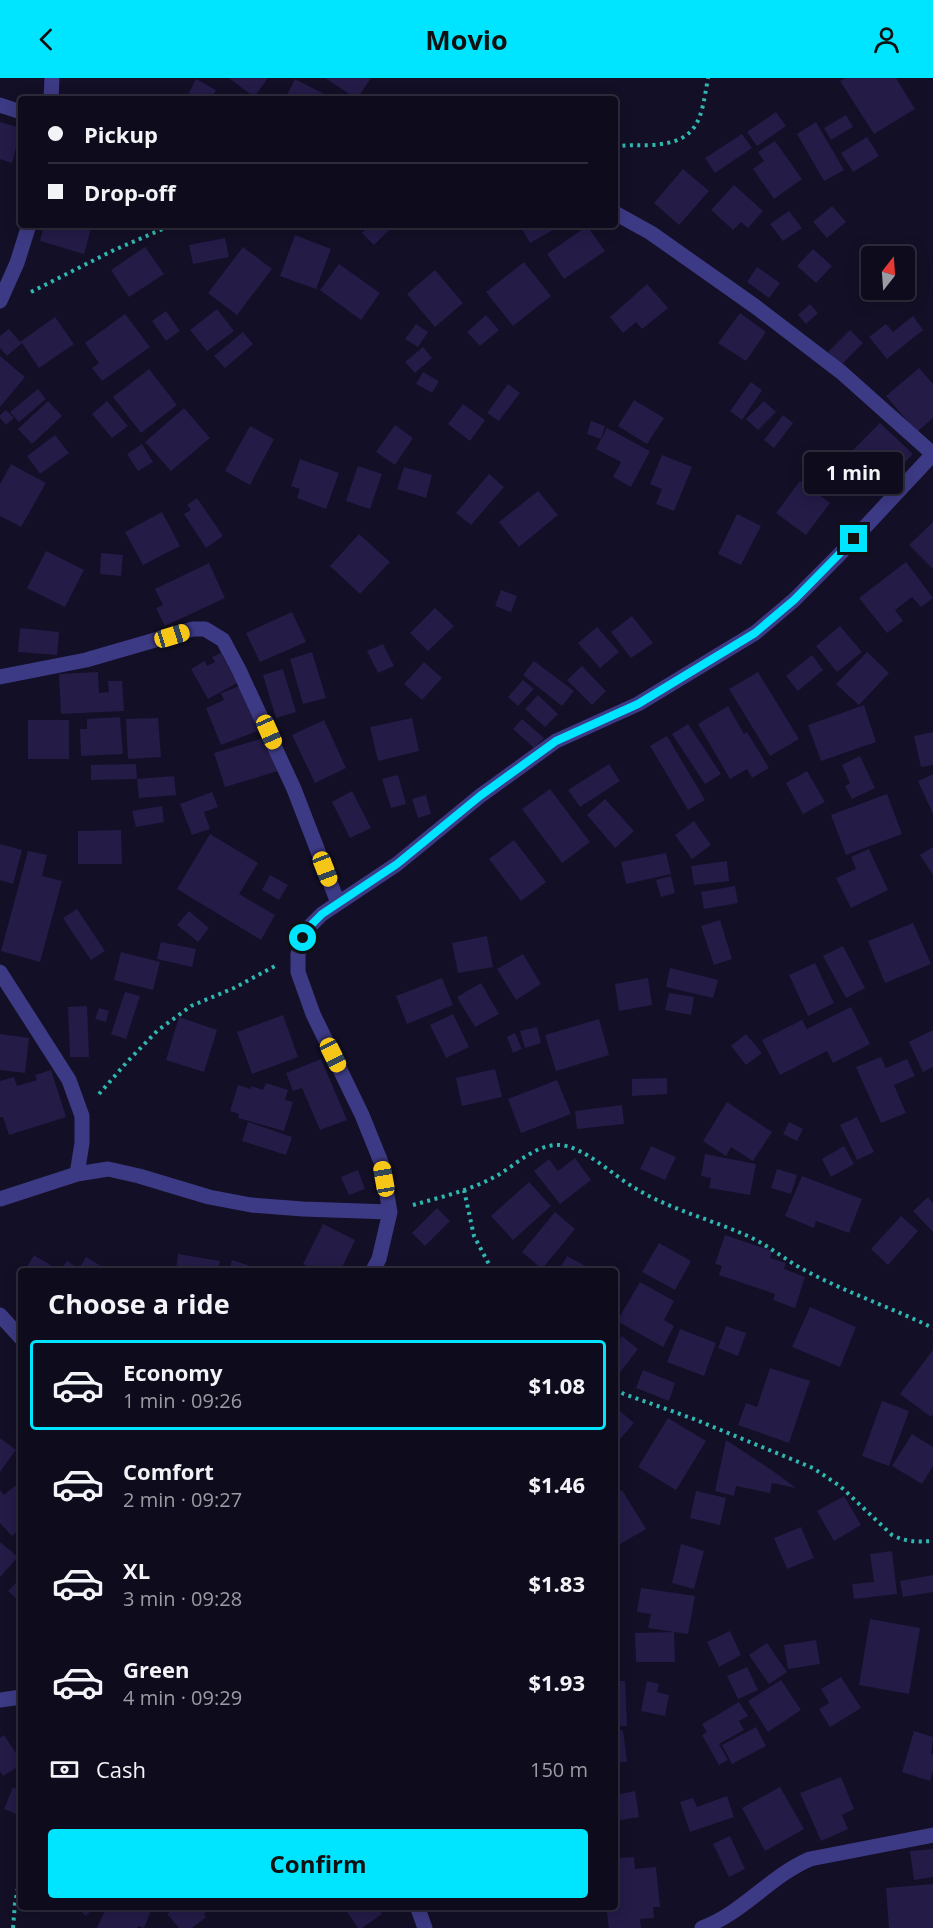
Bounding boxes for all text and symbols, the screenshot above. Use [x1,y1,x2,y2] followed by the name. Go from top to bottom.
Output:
[425,21,508,58] text: Movio
[30,23,63,56] icon: back
[870,23,903,56] icon: person
[84,119,158,149] text: Pickup
[84,177,176,207] text: Drop-off
[861,246,915,300] north arrow
[861,246,915,300] map controls
[804,452,904,494] callout: 1 min
[826,459,881,486] text: 1 min
[840,525,867,552] route end
[152,622,192,650] car
[253,712,285,752] car
[310,849,340,889] car
[289,924,316,951] route start
[317,1035,349,1075] car
[372,1160,396,1198] car
[48,1285,230,1322] text: Choose a ride
[123,1357,222,1387] text: Economy
[51,1358,105,1412] icon: car
[528,1370,585,1400] text: $1.08
[123,1387,242,1414] text: 1 min · 09:26
[123,1456,214,1486] text: Comfort
[51,1457,105,1511] icon: car
[528,1469,585,1499] text: $1.46
[123,1486,242,1513] text: 2 min · 09:27
[123,1555,150,1585] text: XL
[51,1556,105,1610] icon: car
[528,1568,585,1598] text: $1.83
[123,1585,242,1612] text: 3 min · 09:28
[123,1654,189,1684] text: Green
[51,1655,105,1709] icon: car
[528,1667,585,1697] text: $1.93
[123,1684,242,1711] text: 4 min · 09:29
[48,1753,81,1786] icon: cash
[96,1754,146,1784] text: Cash
[530,1756,588,1783] text: 150 m
[48,1829,588,1898] button: Confirm

